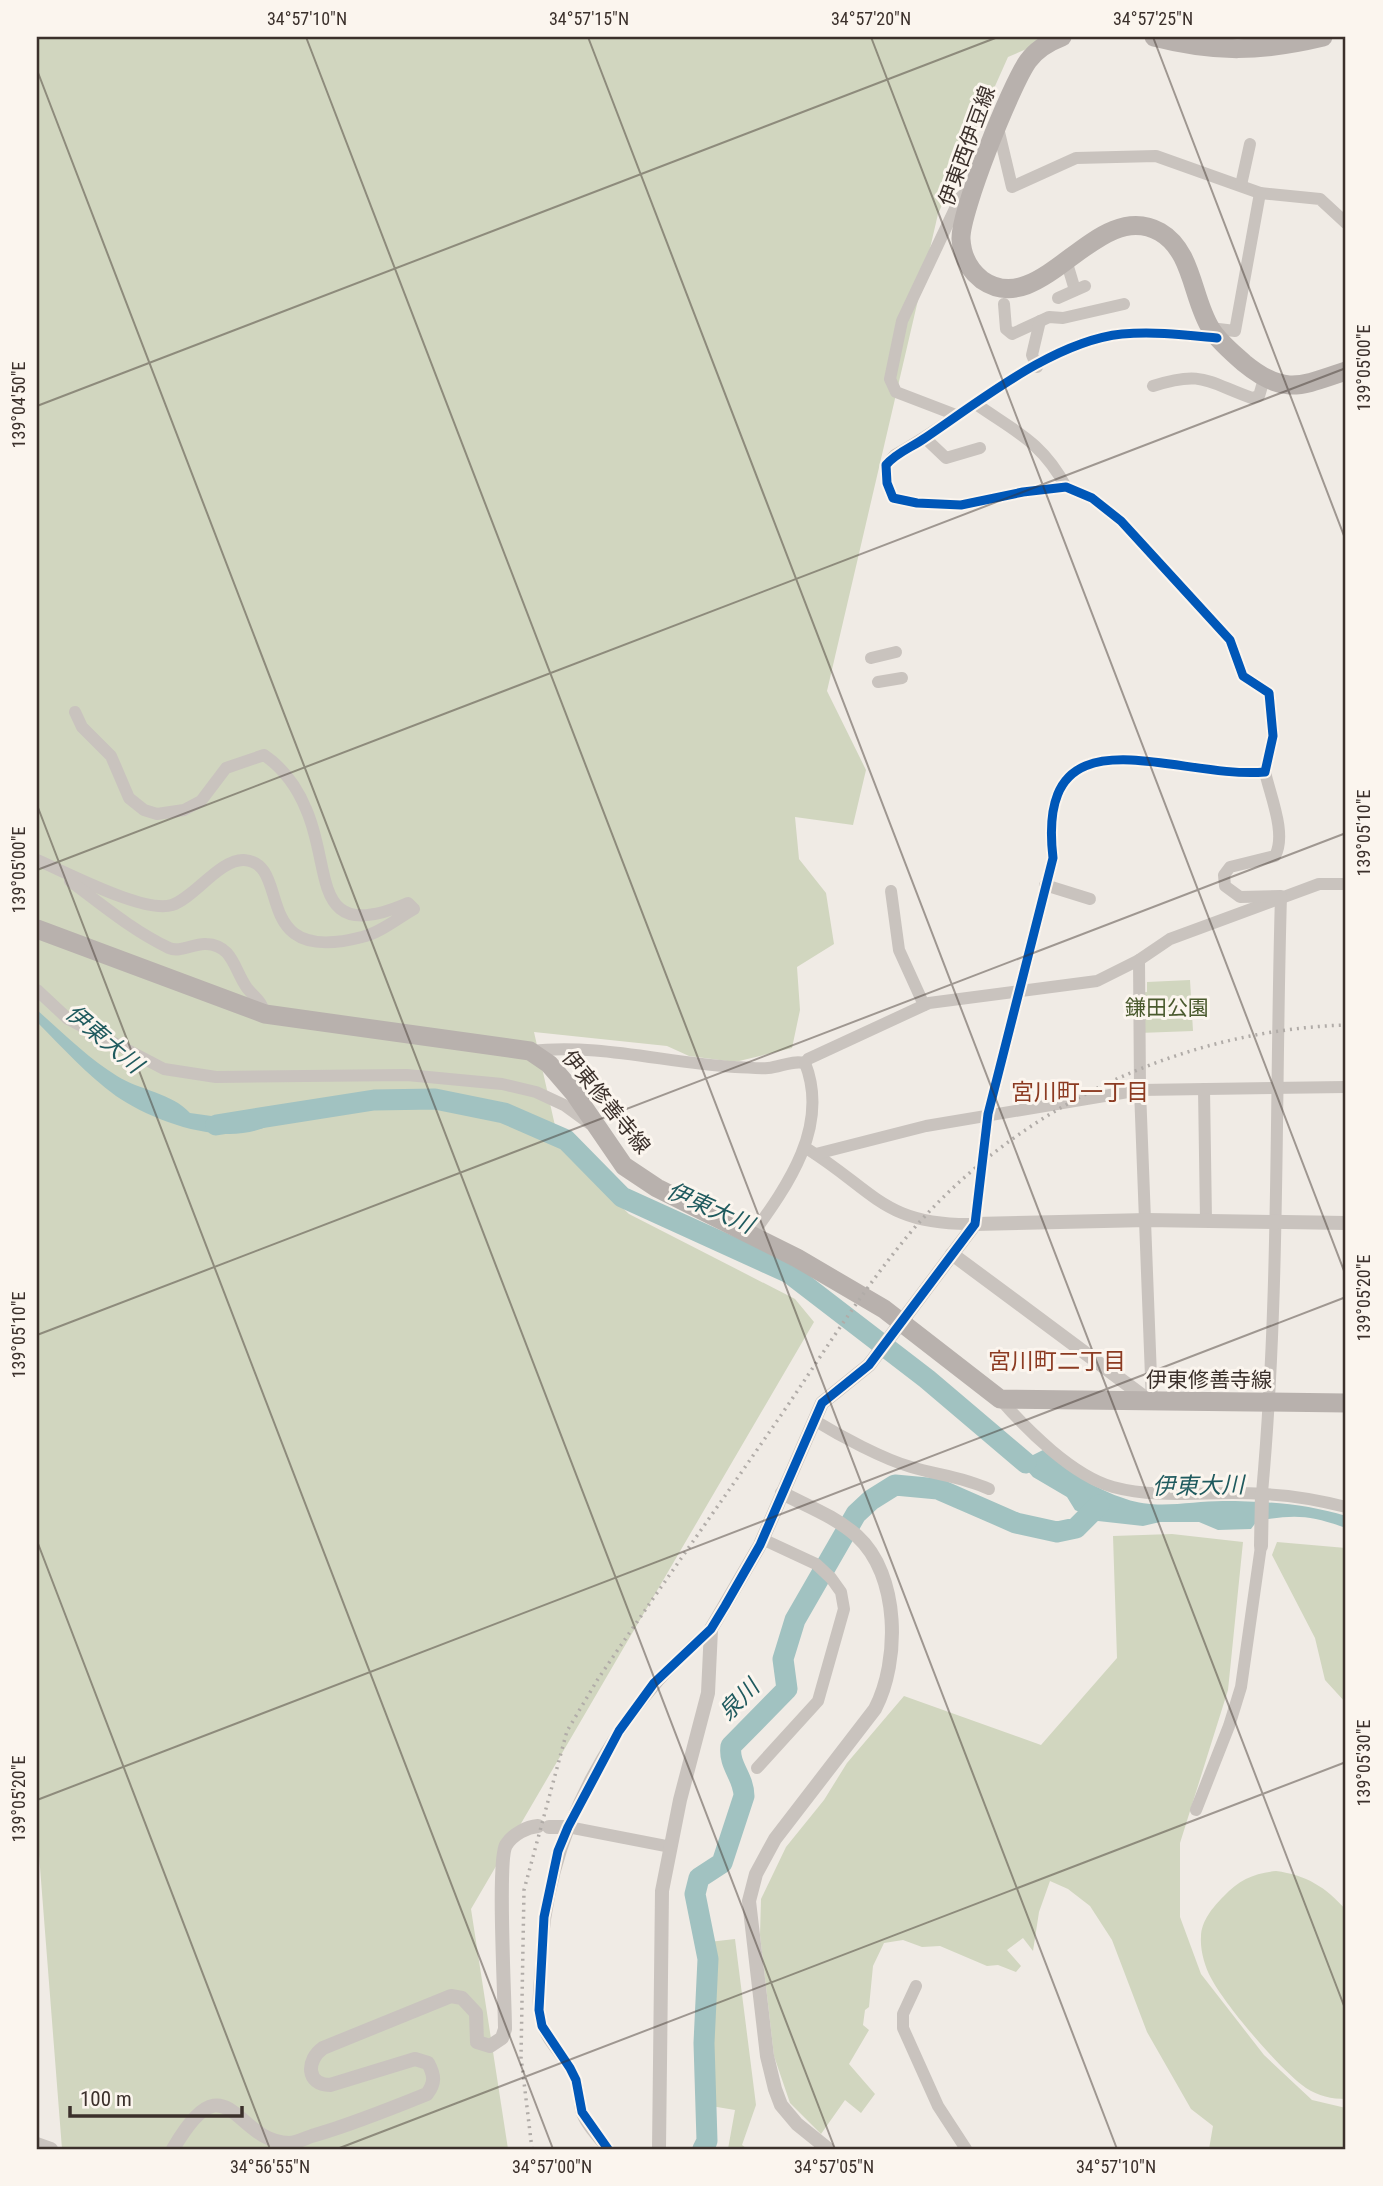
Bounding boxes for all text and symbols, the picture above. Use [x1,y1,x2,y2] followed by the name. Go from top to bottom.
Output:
[267,8,347,29] text: 34°57'10"N
[549,8,629,29] text: 34°57'15"N
[831,8,911,29] text: 34°57'20"N
[1113,8,1193,29] text: 34°57'25"N
[934,83,1000,209] street label: 伊東西伊豆線
[1353,325,1374,411] text: 139°05'00"E
[8,362,29,448] text: 139°04'50"E
[1353,790,1374,876] text: 139°05'10"E
[8,827,29,913] text: 139°05'00"E
[1125,996,1209,1020] park label: 鎌田公園
[60,999,150,1081] water label: 伊東大川
[557,1045,655,1159] street label: 伊東修善寺線
[1011,1079,1149,1106] district label: 宮川町一丁目
[662,1177,760,1240] water label: 伊東大川
[1353,1255,1374,1341] text: 139°05'20"E
[8,1292,29,1378] text: 139°05'10"E
[988,1348,1126,1375] district label: 宮川町二丁目
[1146,1368,1272,1392] street label: 伊東修善寺線
[1152,1472,1247,1500] water label: 伊東大川
[713,1672,767,1726] water label: 泉川
[1353,1720,1374,1806] text: 139°05'30"E
[8,1756,29,1842] text: 139°05'20"E
[70,2074,242,2118] scale bar
[80,2087,132,2111] text: 100 m
[230,2156,310,2177] text: 34°56'55"N
[512,2156,592,2177] text: 34°57'00"N
[794,2156,874,2177] text: 34°57'05"N
[1076,2156,1156,2177] text: 34°57'10"N

